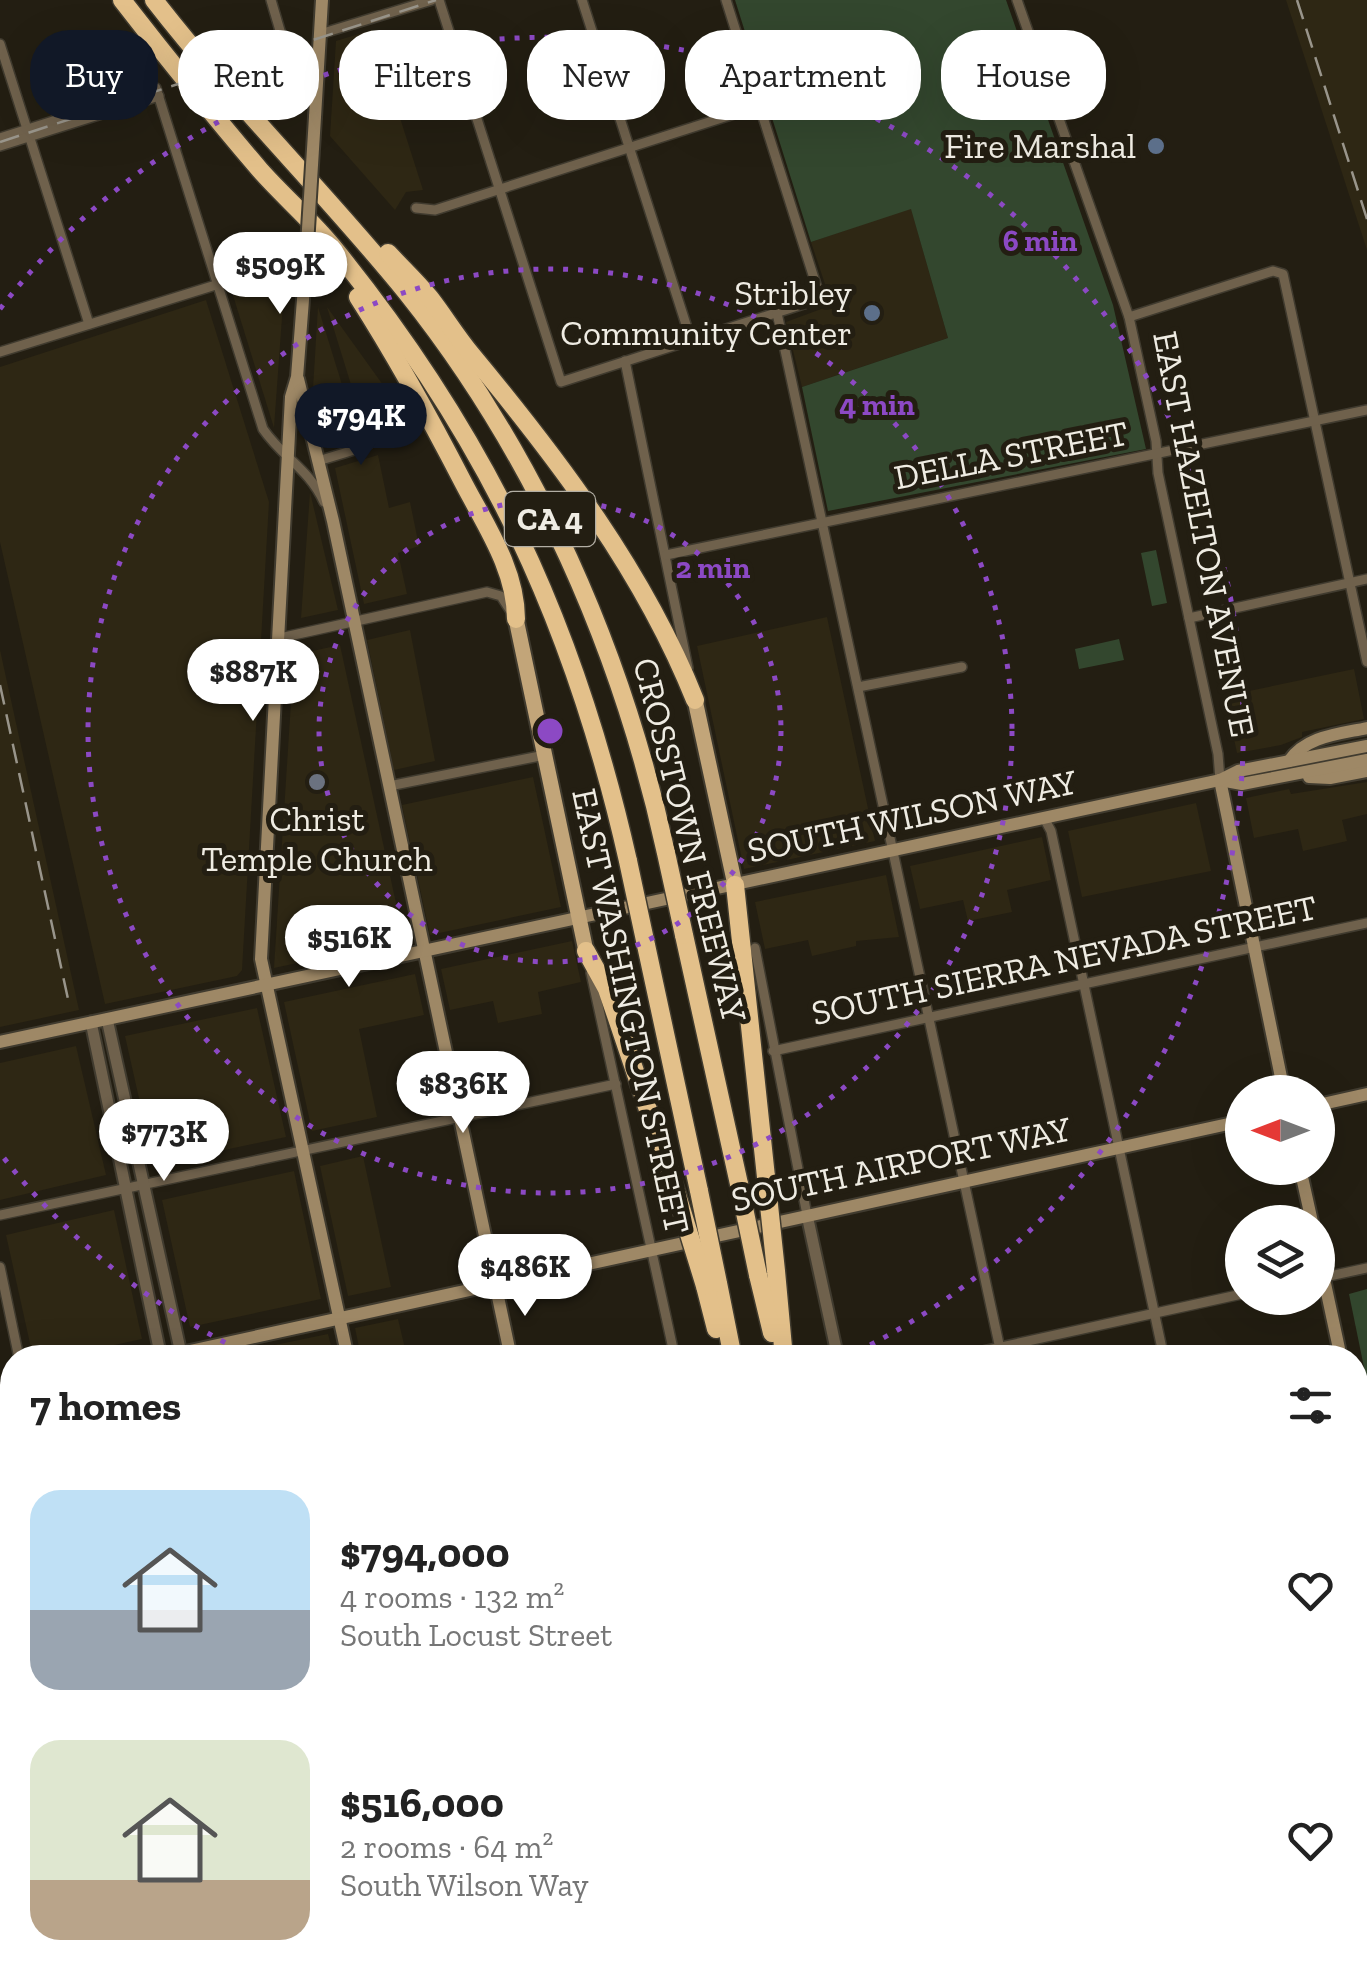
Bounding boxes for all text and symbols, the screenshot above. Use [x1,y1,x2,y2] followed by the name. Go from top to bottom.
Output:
[30,30,158,120] chip: Buy
[178,30,319,120] chip: Rent
[339,30,507,120] chip: Filters
[527,30,665,120] chip: New
[685,30,921,120] chip: Apartment
[941,30,1106,120] chip: House
[944,125,1136,167] place label: Fire Marshal
[1145,135,1167,157] marker: Fire Marshal
[1003,223,1078,259] text: 6 min
[210,232,350,317] pin: $509K
[235,245,325,283] text: $509K
[560,272,852,354] place label: Stribley Community Center
[861,302,883,324] marker: Stribley Community Center
[1144,328,1264,740] street label: EAST HAZELTON AVENUE
[291,383,431,468] pin: $794K
[839,387,915,423] text: 4 min
[317,396,405,434] text: $794K
[891,412,1131,498] street label: DELLA STREET
[505,492,595,546] road number: CA 4
[676,550,751,586] text: 2 min
[183,639,323,724] pin: $887K
[209,652,297,690] text: $887K
[624,653,756,1027] street label: CROSSTOWN FREEWAY
[532,713,568,749] centre of rings
[744,760,1081,871] street label: SOUTH WILSON WAY
[306,771,328,793] marker: Christ Temple Church
[563,785,699,1237] street label: EAST WASHINGTON STREET
[201,798,433,880] place label: Christ Temple Church
[808,886,1320,1034] street label: SOUTH SIERRA NEVADA STREET
[279,905,419,990] pin: $516K
[307,918,391,956] text: $516K
[393,1051,533,1136] pin: $836K
[419,1064,507,1102] text: $836K
[1225,1075,1335,1185] north arrow
[1225,1075,1335,1315] map controls
[94,1099,234,1184] pin: $773K
[727,1107,1075,1221] street label: SOUTH AIRPORT WAY
[121,1112,207,1150] text: $773K
[1225,1205,1335,1315] button: layers
[455,1234,595,1319] pin: $486K
[480,1247,570,1285] text: $486K
[1283,1378,1338,1433] icon: filters
[30,1380,181,1431] text: 7 homes
[340,1527,510,1578] text: $794,000
[110,1530,230,1650] icon: home
[1283,1563,1338,1618] icon: heart
[340,1578,564,1616] text: 4 rooms · 132 m²
[340,1616,612,1654] text: South Locust Street
[340,1777,504,1828] text: $516,000
[110,1780,230,1900] icon: home
[1283,1813,1338,1868] icon: heart
[340,1828,553,1866] text: 2 rooms · 64 m²
[340,1866,589,1904] text: South Wilson Way

